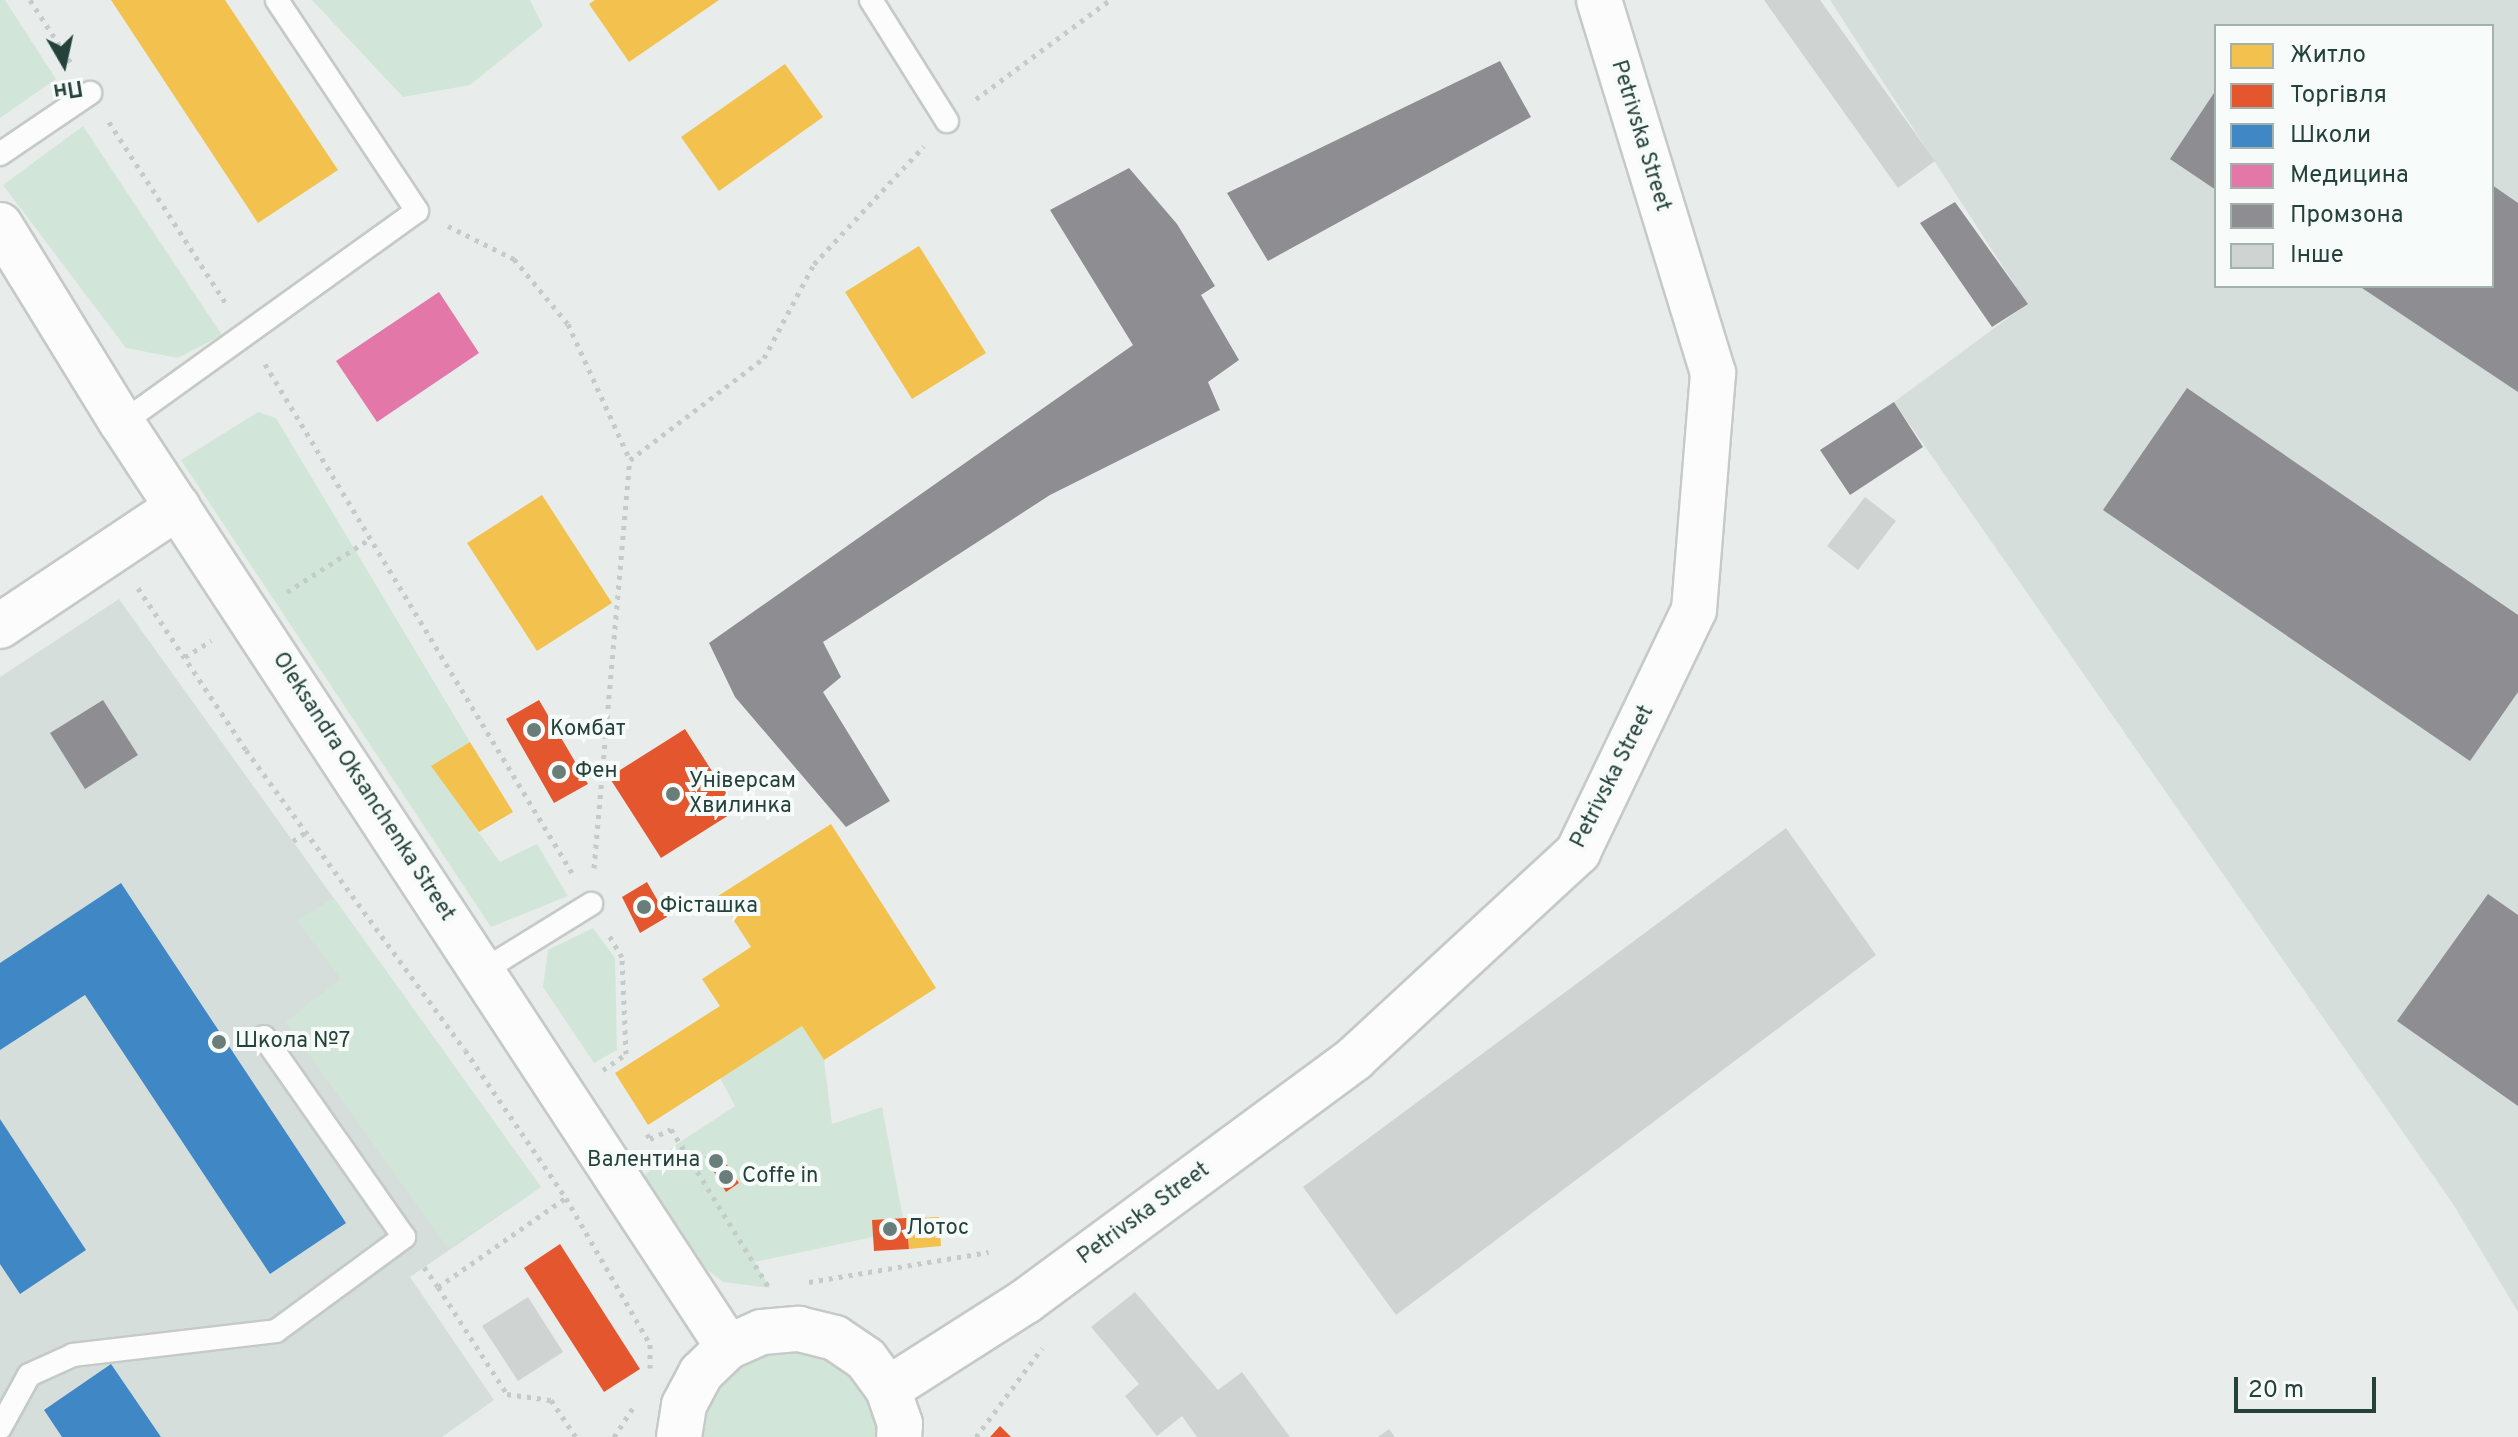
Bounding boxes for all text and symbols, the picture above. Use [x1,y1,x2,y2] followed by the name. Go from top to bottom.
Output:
[24,24,104,104] north arrow
[2214,24,2494,288] legend
[2290,41,2366,71] text: Житло
[1604,57,1676,215] street label: Petrivska Street
[51,73,85,104] text: Пн
[2290,81,2387,111] text: Торгівля
[2290,121,2371,151] text: Школи
[2290,161,2409,191] text: Медицина
[2290,201,2403,231] text: Промзона
[2290,241,2344,271] text: Інше
[266,648,460,926] street label: Oleksandra Oksanchenka Street
[1566,701,1660,853] street label: Petrivska Street
[550,717,626,743] place label: Комбат
[525,721,543,739] marker: Комбат
[575,759,618,785] place label: Фен
[550,763,568,781] marker: Фен
[689,768,796,820] place label: Універсам Хвилинка
[664,785,682,803] marker: Універсам Хвилинка
[660,894,758,920] place label: Фісташка
[635,898,653,916] marker: Фісташка
[235,1029,350,1055] place label: Школа №7
[210,1033,228,1051] marker: Школа №7
[587,1148,700,1174] place label: Валентина
[707,1152,725,1170] marker: Валентина
[1073,1157,1215,1271] street label: Petrivska Street
[742,1164,818,1190] place label: Coffe in
[717,1168,735,1186] marker: Coffe in
[906,1216,969,1242] place label: Лотос
[881,1220,899,1238] marker: Лотос
[2238,1361,2380,1411] scale bar
[2248,1376,2304,1406] text: 20 m

